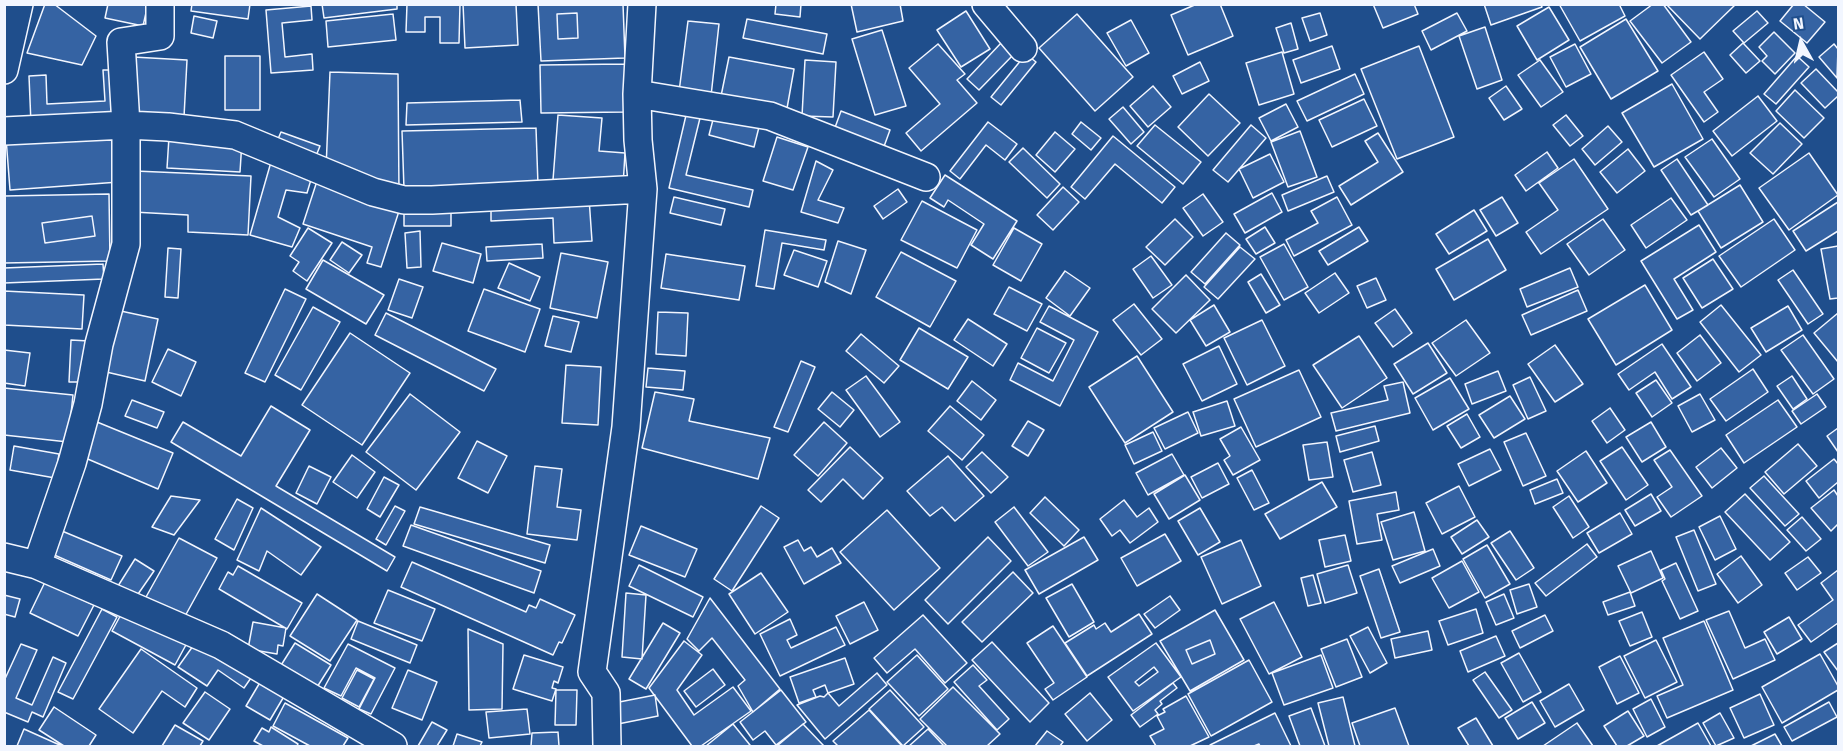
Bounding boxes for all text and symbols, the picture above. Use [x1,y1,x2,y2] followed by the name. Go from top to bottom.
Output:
[1771,12,1831,72] north arrow
[1792,14,1805,34] text: N

